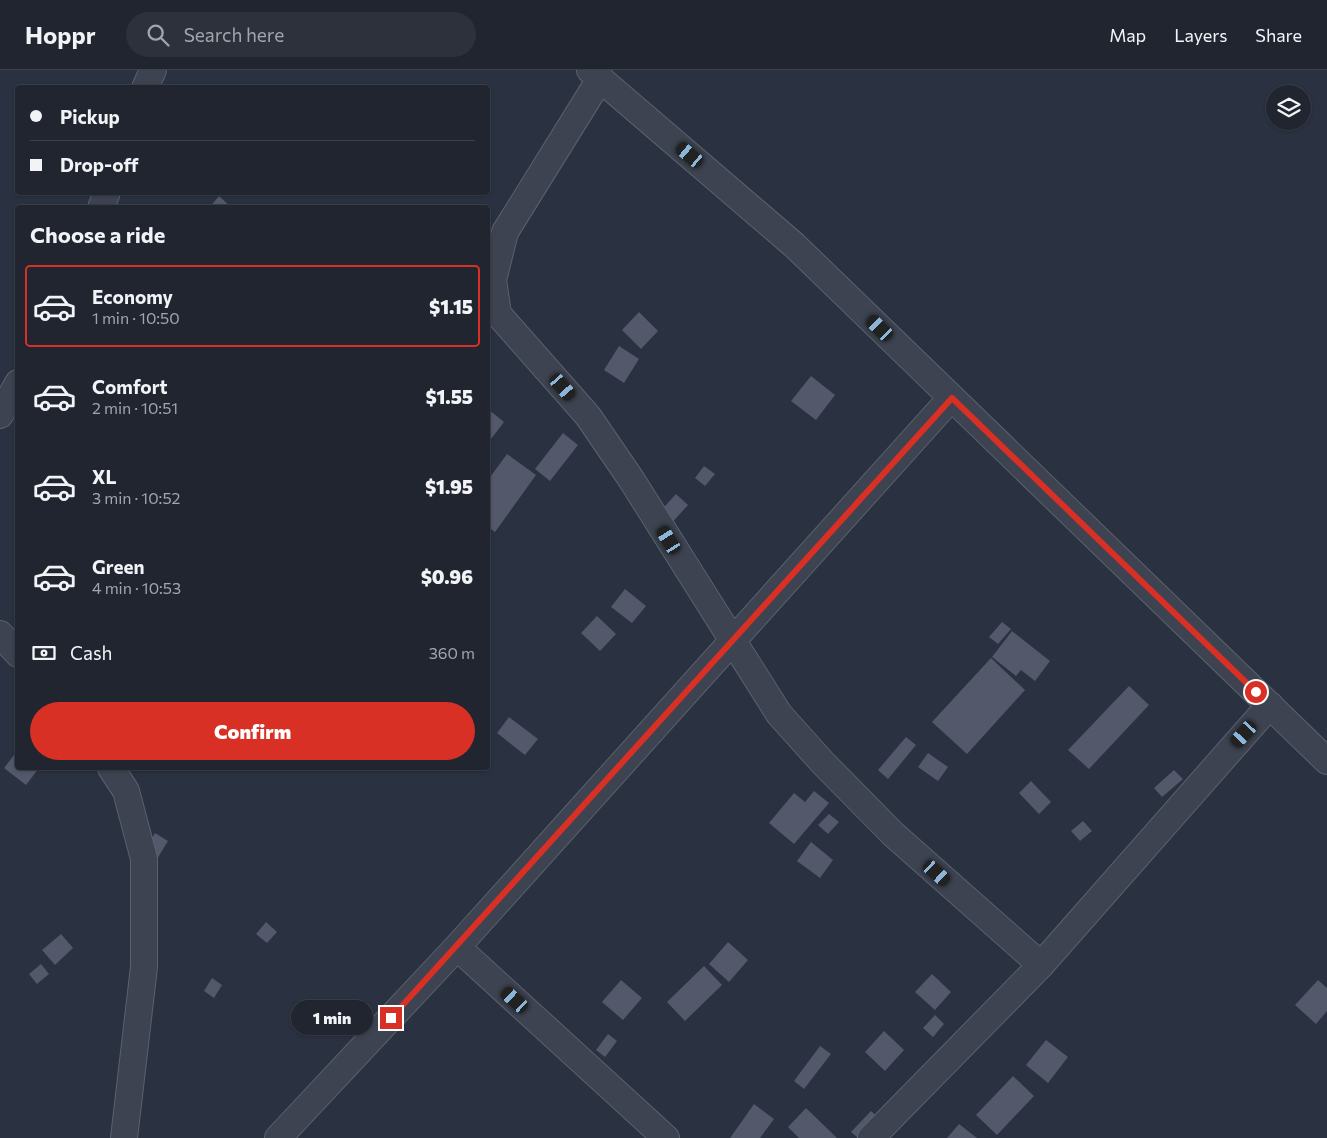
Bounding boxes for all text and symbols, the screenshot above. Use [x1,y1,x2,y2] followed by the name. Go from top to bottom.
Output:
[126,12,476,57] search box
[25,20,96,49] text: Hoppr
[144,21,172,49] icon: search
[184,23,284,46] text: Search here
[1109,24,1146,46] text: Map
[1174,24,1227,46] text: Layers
[1255,24,1302,46] text: Share
[1266,85,1311,130] map controls
[1266,85,1311,130] button: layers
[60,105,120,128] text: Pickup
[673,140,706,170] car
[60,153,139,176] text: Drop-off
[30,221,165,248] text: Choose a ride
[32,284,77,329] icon: car
[92,285,173,308] text: Economy
[429,295,473,318] text: $1.15
[92,308,180,327] text: 1 min · 10:50
[863,312,896,344] car
[547,371,578,403] car
[32,374,77,419] icon: car
[92,375,168,398] text: Comfort
[425,385,473,408] text: $1.55
[92,398,178,417] text: 2 min · 10:51
[32,464,77,509] icon: car
[92,465,117,488] text: XL
[425,475,473,498] text: $1.95
[92,488,180,507] text: 3 min · 10:52
[654,523,683,557] car
[32,554,77,599] icon: car
[92,555,144,578] text: Green
[421,565,473,588] text: $0.96
[92,578,181,597] text: 4 min · 10:53
[30,639,58,667] icon: cash
[70,641,112,664] text: Cash
[429,643,475,662] text: 360 m
[1245,681,1267,703] route start
[30,702,475,760] button: Confirm
[1228,718,1259,750] car
[920,857,953,889] car
[498,984,531,1016] car
[291,1000,374,1036] callout: 1 min
[380,1007,402,1029] route end
[313,1008,351,1027] text: 1 min

